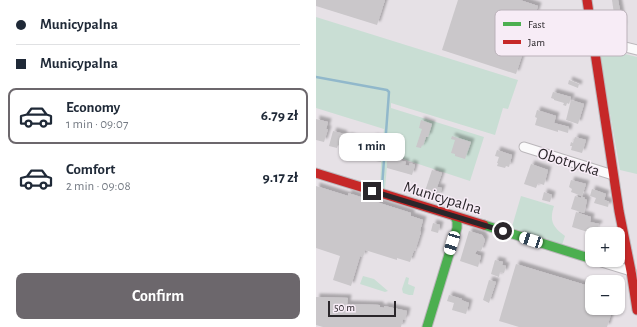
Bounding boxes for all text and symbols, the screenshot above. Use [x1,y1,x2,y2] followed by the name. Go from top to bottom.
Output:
[495,10,627,56] legend
[40,17,118,32] text: Municypalna
[528,19,546,30] text: Fast
[528,37,545,48] text: Jam
[40,56,118,71] text: Municypalna
[18,98,54,134] icon: car
[66,100,120,115] text: Economy
[261,108,298,123] text: 6.79 zł
[66,118,128,131] text: 1 min · 09:07
[339,133,405,161] callout: 1 min
[358,140,386,153] text: 1 min
[536,145,602,180] street label: Obotrycka
[18,160,54,196] icon: car
[66,162,115,177] text: Comfort
[262,170,298,185] text: 9.17 zł
[402,179,484,218] street label: Municypalna
[66,180,131,193] text: 2 min · 09:08
[363,182,381,200] route end
[494,222,512,240] route start
[585,227,625,315] map controls
[585,227,625,267] button: +
[443,230,461,256] car
[518,231,544,249] car
[16,273,300,319] button: Confirm
[585,275,625,315] button: −
[328,299,396,318] scale bar
[334,302,355,313] text: 50 m

